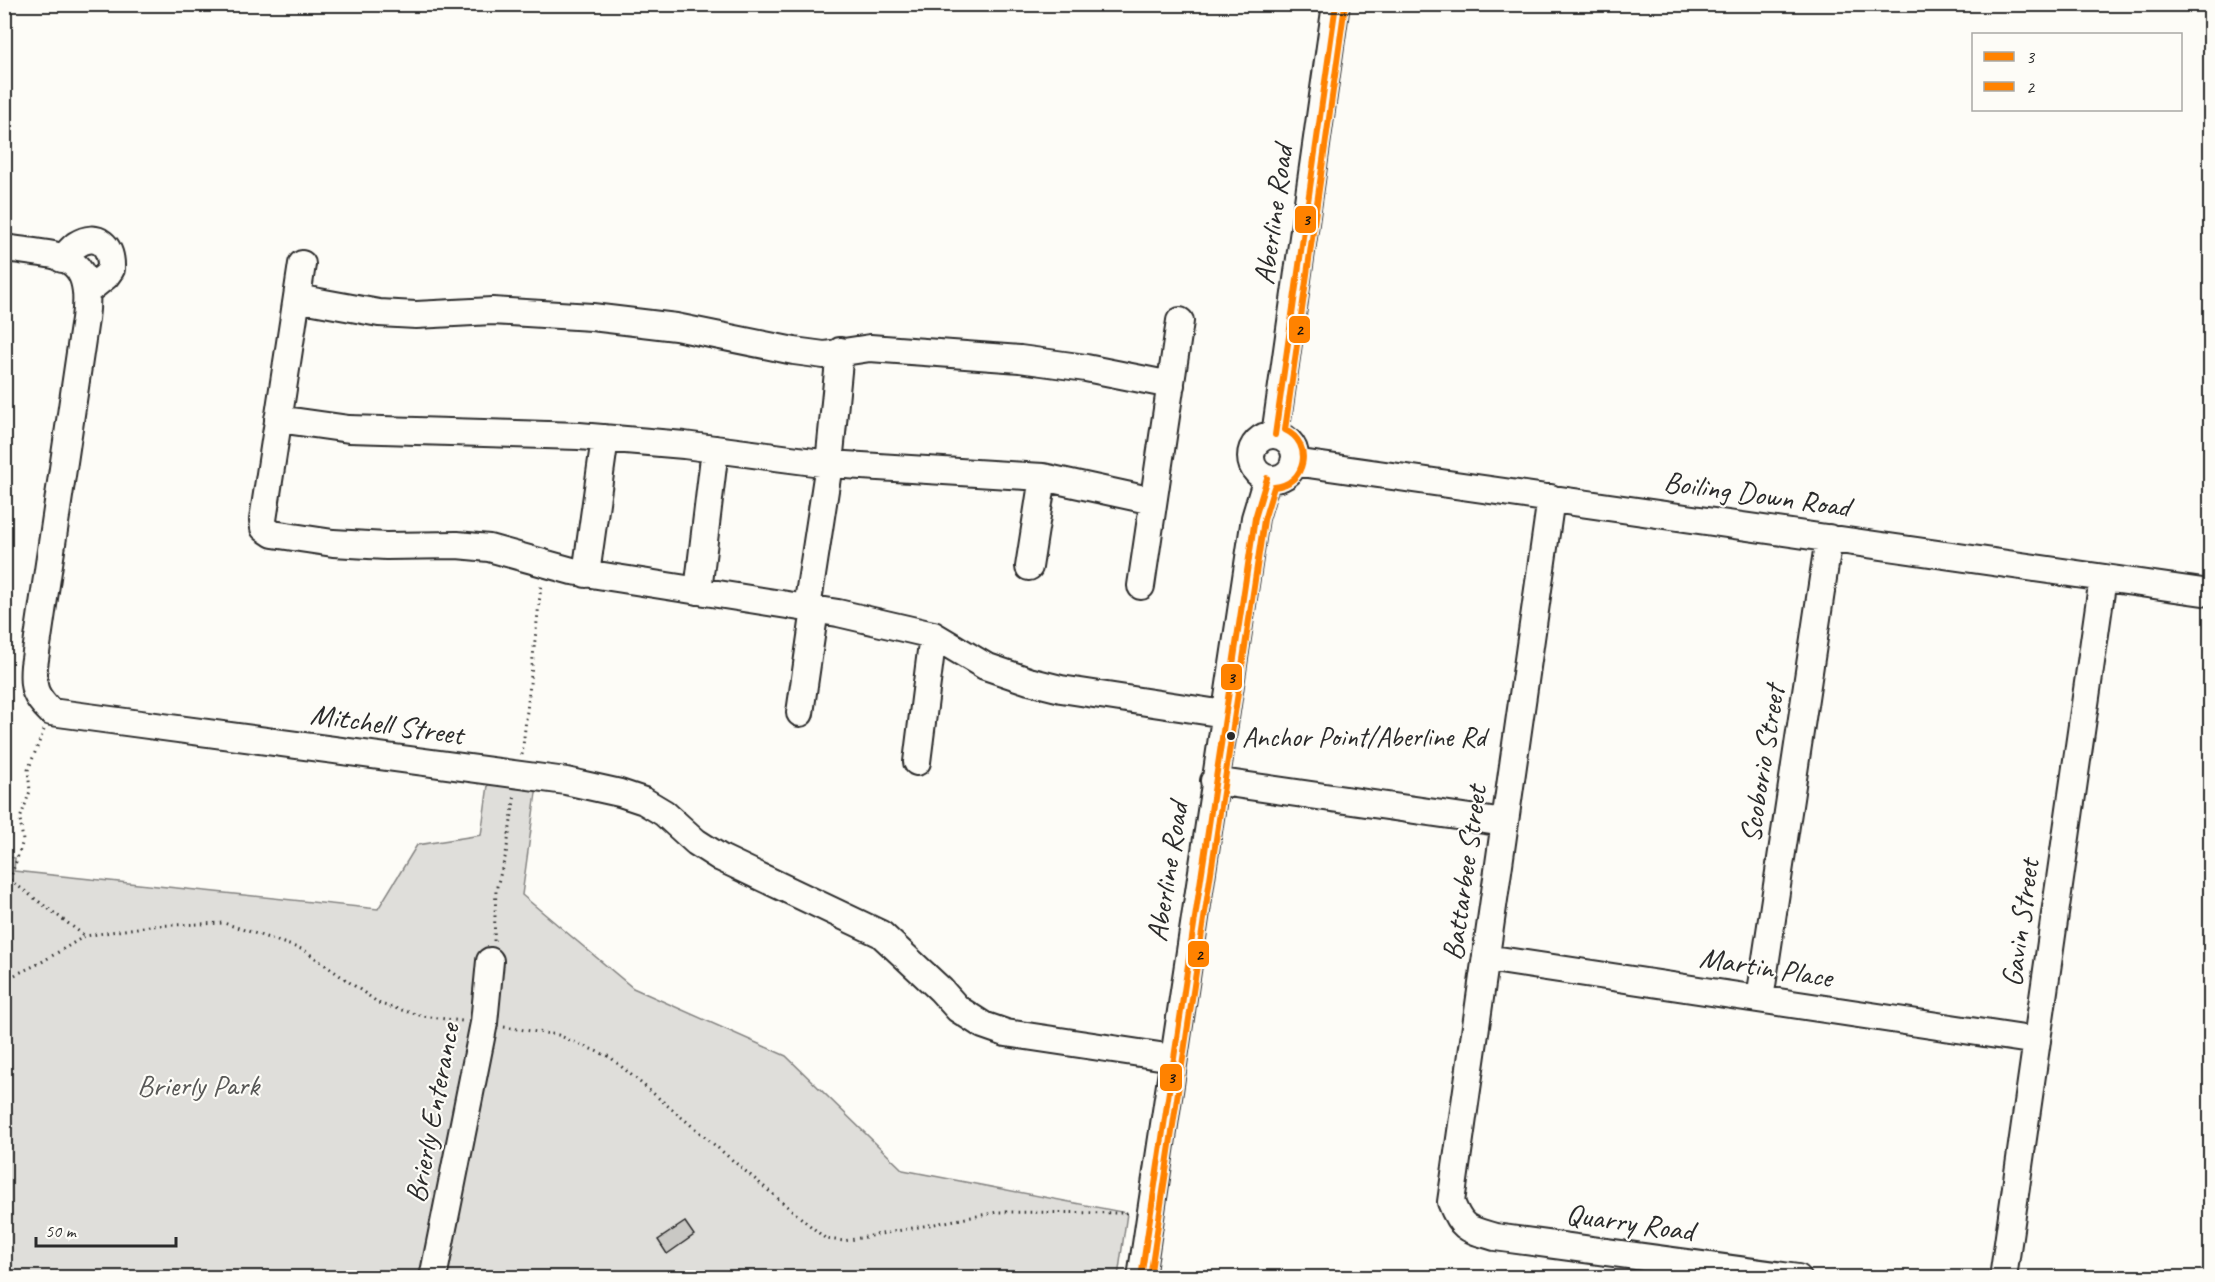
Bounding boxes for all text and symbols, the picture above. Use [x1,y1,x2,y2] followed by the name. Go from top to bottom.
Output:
[1972,33,2182,111] legend
[2026,46,2036,68] text: 3
[2026,76,2036,98] text: 2
[1244,139,1302,287] street label: Aberline Road
[1294,205,1317,234] line badge: 3
[1302,210,1311,230] text: 3
[1288,315,1311,344] line badge: 2
[1295,320,1304,340] text: 2
[1661,462,1857,526] street label: Boiling Down Road
[1220,663,1243,691] line badge: 3
[1227,668,1236,688] text: 3
[1731,679,1794,845] street label: Scoborio Street
[308,695,469,754] street label: Mitchell Street
[1242,719,1490,754] place label: Anchor Point/Aberline Rd
[1225,730,1237,742] marker: Anchor Point/Aberline Rd
[1433,780,1495,963] street label: Battarbee Street
[1137,796,1197,944] street label: Aberline Road
[1992,854,2048,989] street label: Gavin Street
[1697,938,1837,997] street label: Martin Place
[1187,940,1210,968] line badge: 2
[1195,945,1204,965] text: 2
[396,1018,468,1206] street label: Brierly Enterance
[1159,1063,1183,1092] line badge: 3
[137,1066,261,1104] park label: Brierly Park
[1167,1068,1176,1088] text: 3
[1564,1194,1700,1250] street label: Quarry Road
[36,1210,176,1248] scale bar
[45,1220,78,1242] text: 50 m

